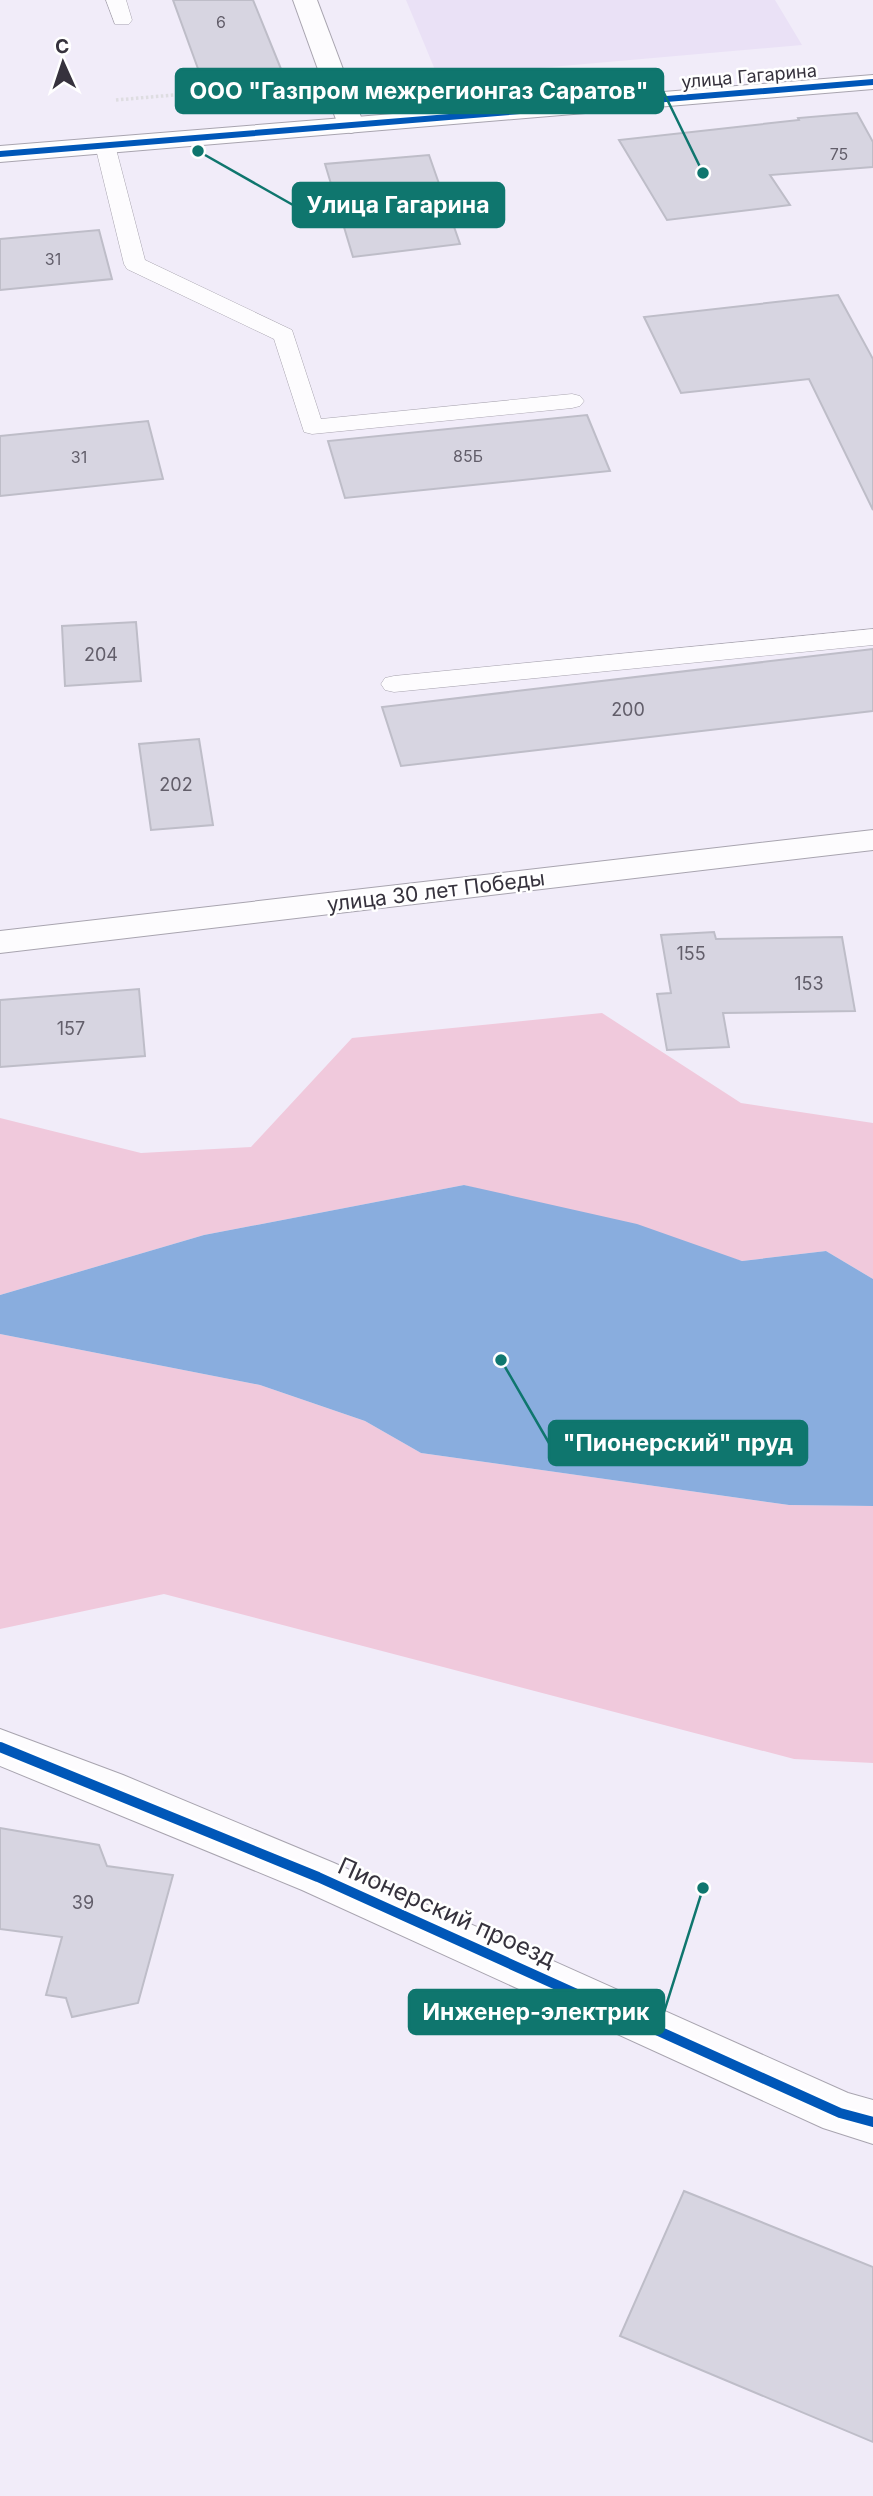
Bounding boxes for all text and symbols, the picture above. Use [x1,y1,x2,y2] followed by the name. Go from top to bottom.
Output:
[216,12,226,32] house number: 6
[28,28,98,98] north arrow
[55,35,70,58] text: С
[680,60,818,92] street label: улица Гагарина
[176,69,663,113] callout: ООО "Газпром межрегионгаз Саратов"
[190,77,648,105] text: ООО "Газпром межрегионгаз Саратов"
[830,144,848,164] house number: 75
[293,183,504,227] callout: Улица Гагарина
[306,191,490,219] text: Улица Гагарина
[45,249,61,269] house number: 31
[453,446,483,466] house number: 85Б
[71,447,87,467] house number: 31
[84,644,118,665] house number: 204
[611,699,645,720] house number: 200
[159,774,193,795] house number: 202
[326,865,546,917] street label: улица 30 лет Победы
[676,943,706,964] house number: 155
[794,973,824,994] house number: 153
[57,1018,85,1039] house number: 157
[549,1421,807,1465] callout: "Пионерский" пруд
[563,1429,793,1457] text: "Пионерский" пруд
[334,1851,560,1973] street label: Пионерский проезд
[72,1892,94,1913] house number: 39
[409,1990,664,2034] callout: Инженер-электрик
[423,1998,650,2026] text: Инженер-электрик

